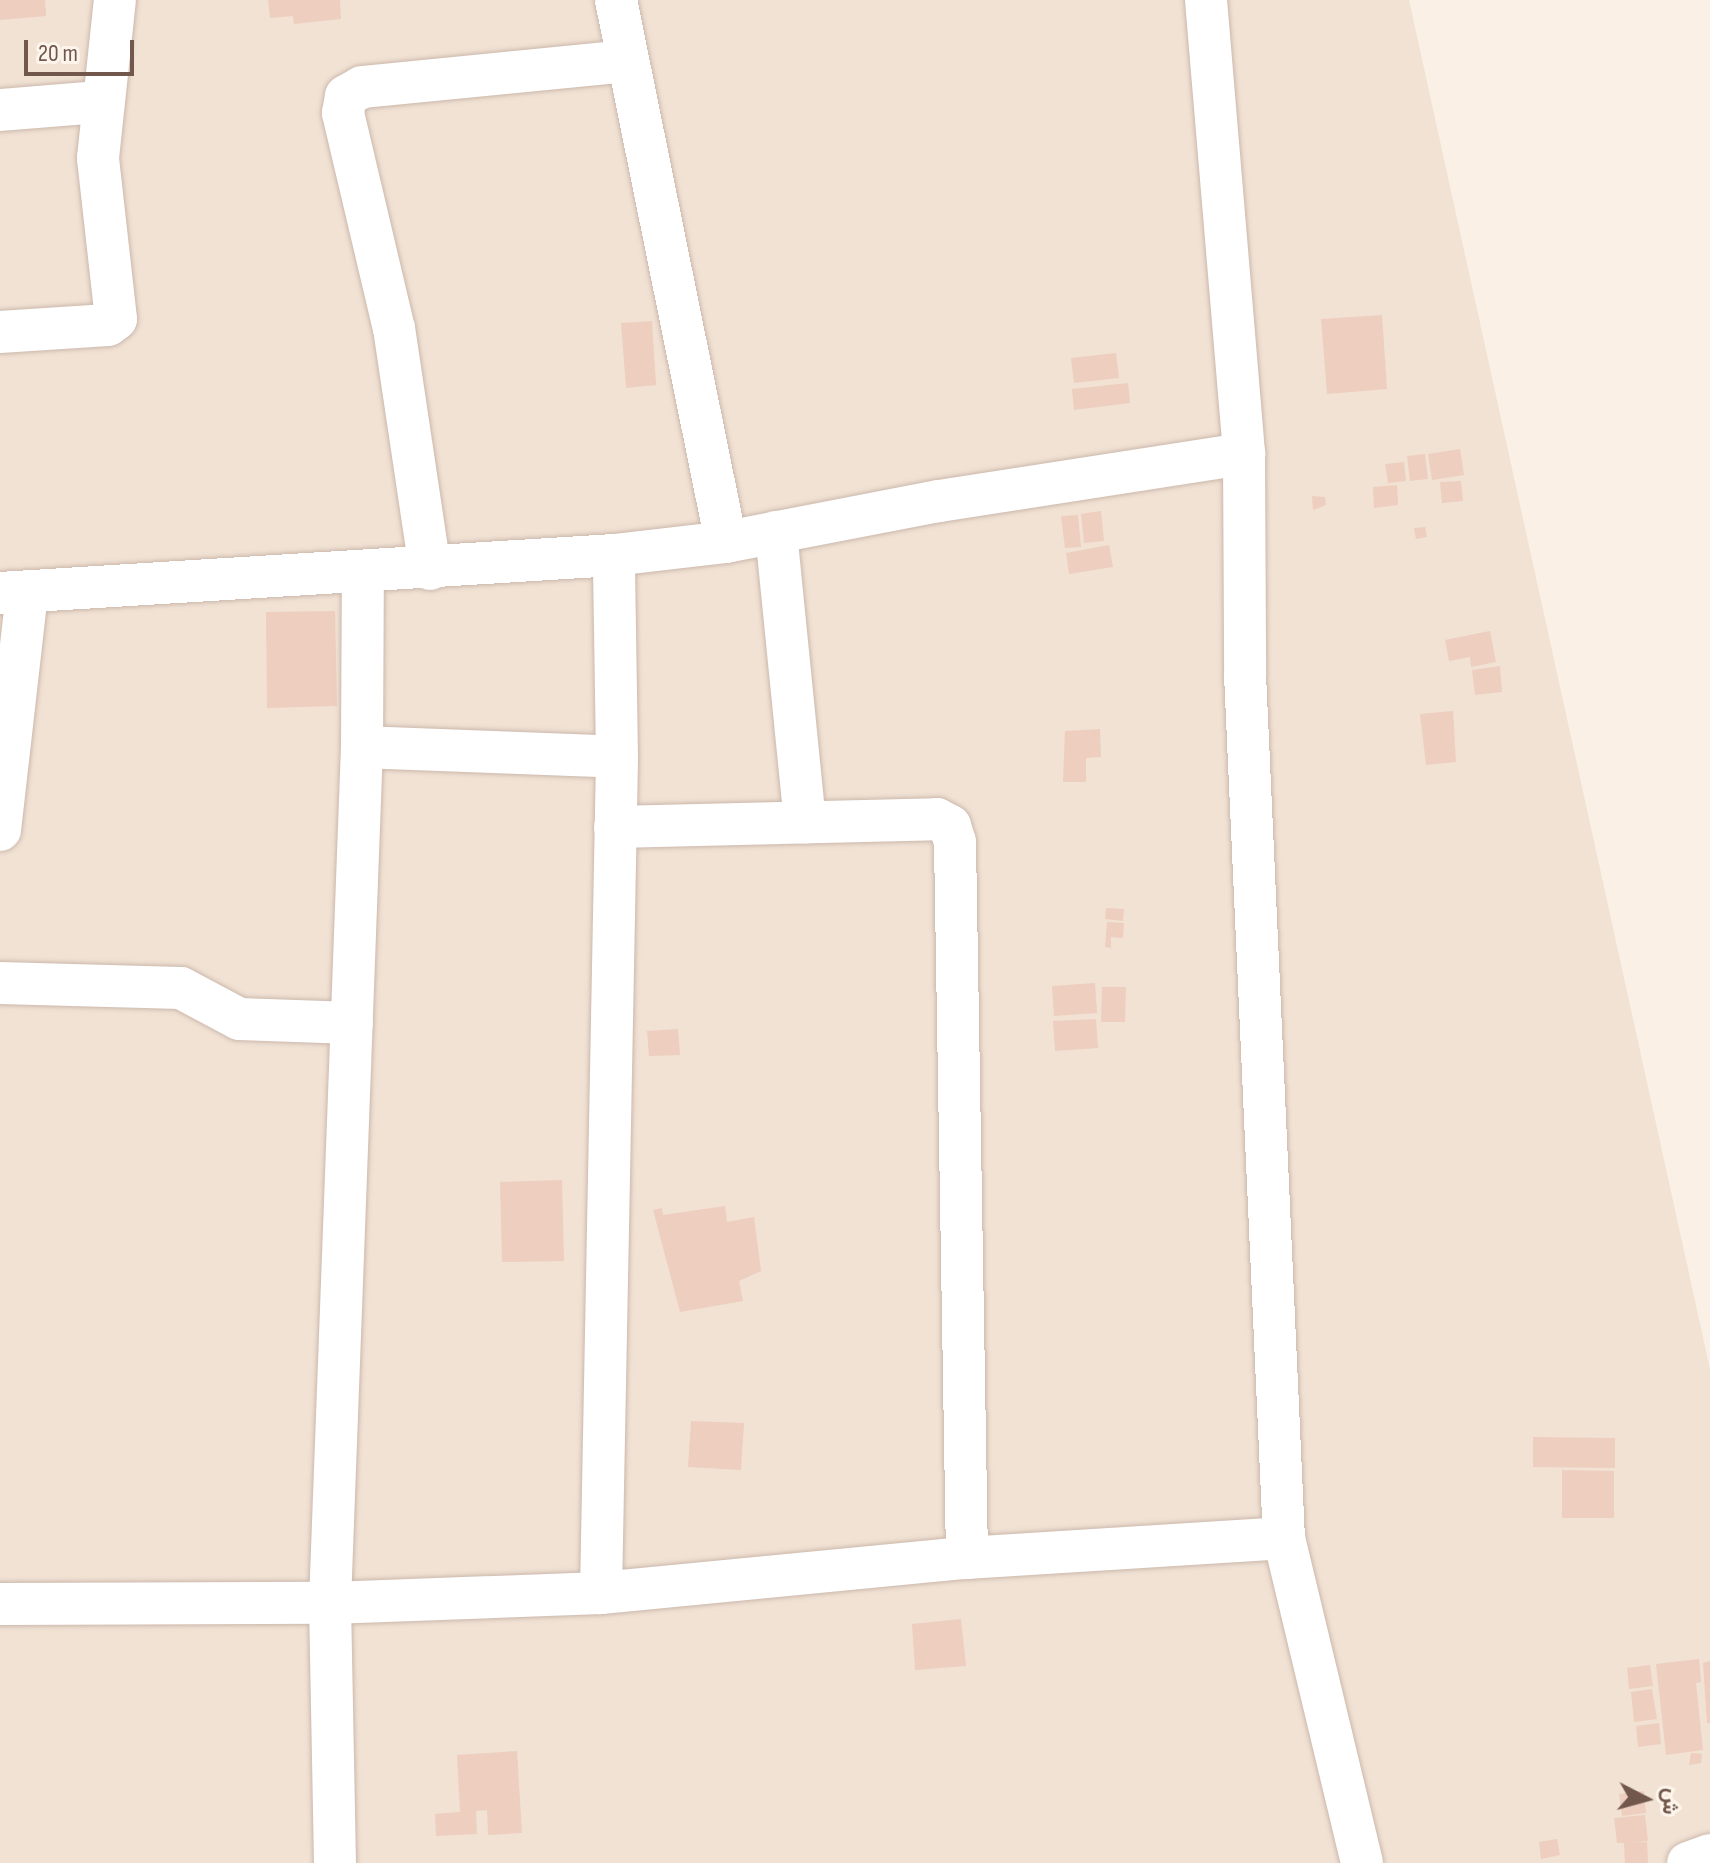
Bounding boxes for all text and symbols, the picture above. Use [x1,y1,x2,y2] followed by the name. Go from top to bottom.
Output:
[28,24,138,74] scale bar
[38,39,78,68] text: 20 m
[1606,1759,1686,1839] north arrow
[1656,1787,1685,1816] text: ش

